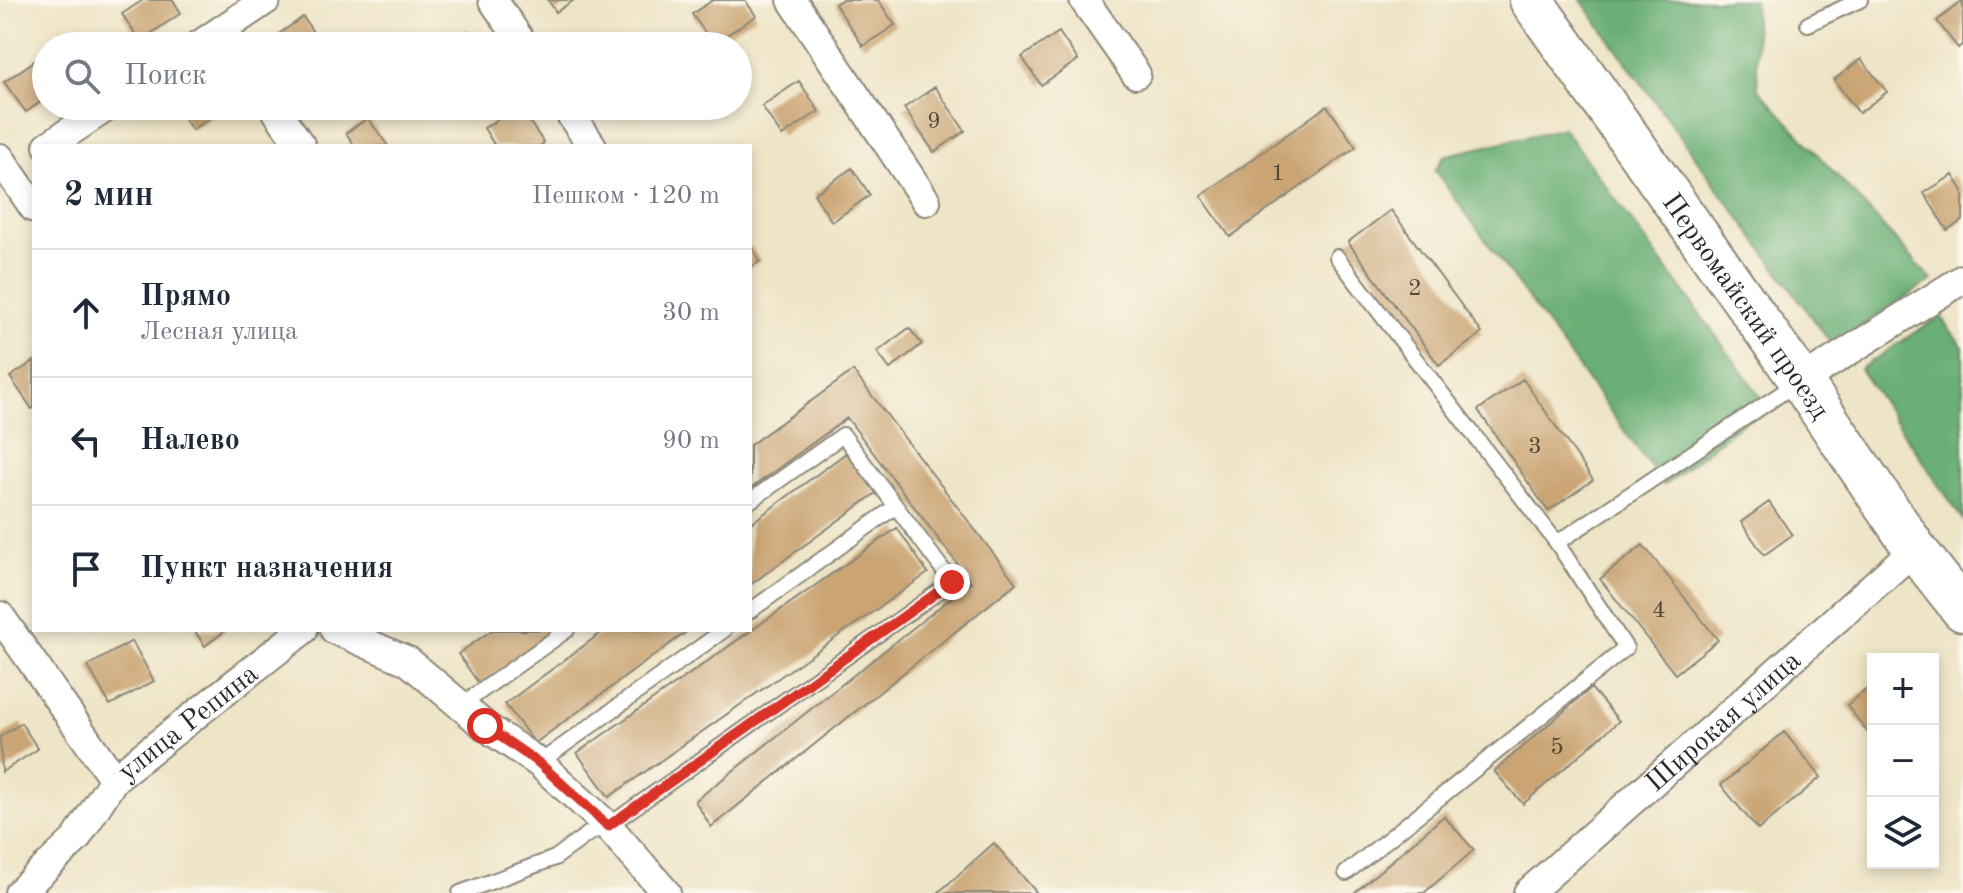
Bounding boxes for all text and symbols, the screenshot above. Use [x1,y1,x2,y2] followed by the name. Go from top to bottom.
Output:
[32,32,752,120] search box
[60,54,104,98] icon: search
[124,61,207,91] text: Поиск
[927,110,941,134] house number: 9
[1271,162,1285,186] house number: 1
[64,179,154,213] text: 2 мин
[532,183,720,209] text: Пешком · 120 m
[1656,189,1833,425] street label: Первомайский проезд
[1408,277,1422,301] house number: 2
[140,282,231,312] text: Прямо
[64,291,108,335] icon: ahead
[662,300,720,326] text: 30 m
[140,319,298,345] text: Лесная улица
[64,419,108,463] icon: left
[140,426,240,456] text: Налево
[662,428,720,454] text: 90 m
[1528,435,1542,459] house number: 3
[64,547,108,591] icon: arrive
[140,554,393,584] text: Пункт назначения
[934,564,970,600] route end
[1652,599,1666,623] house number: 4
[1642,647,1807,798] street label: Широкая улица
[1867,653,1939,869] map controls
[1867,653,1939,725] button: +
[114,660,264,787] street label: улица Репина
[467,708,503,744] route start
[1867,725,1939,797] button: −
[1550,736,1564,760] house number: 5
[1867,797,1939,869] button: layers

